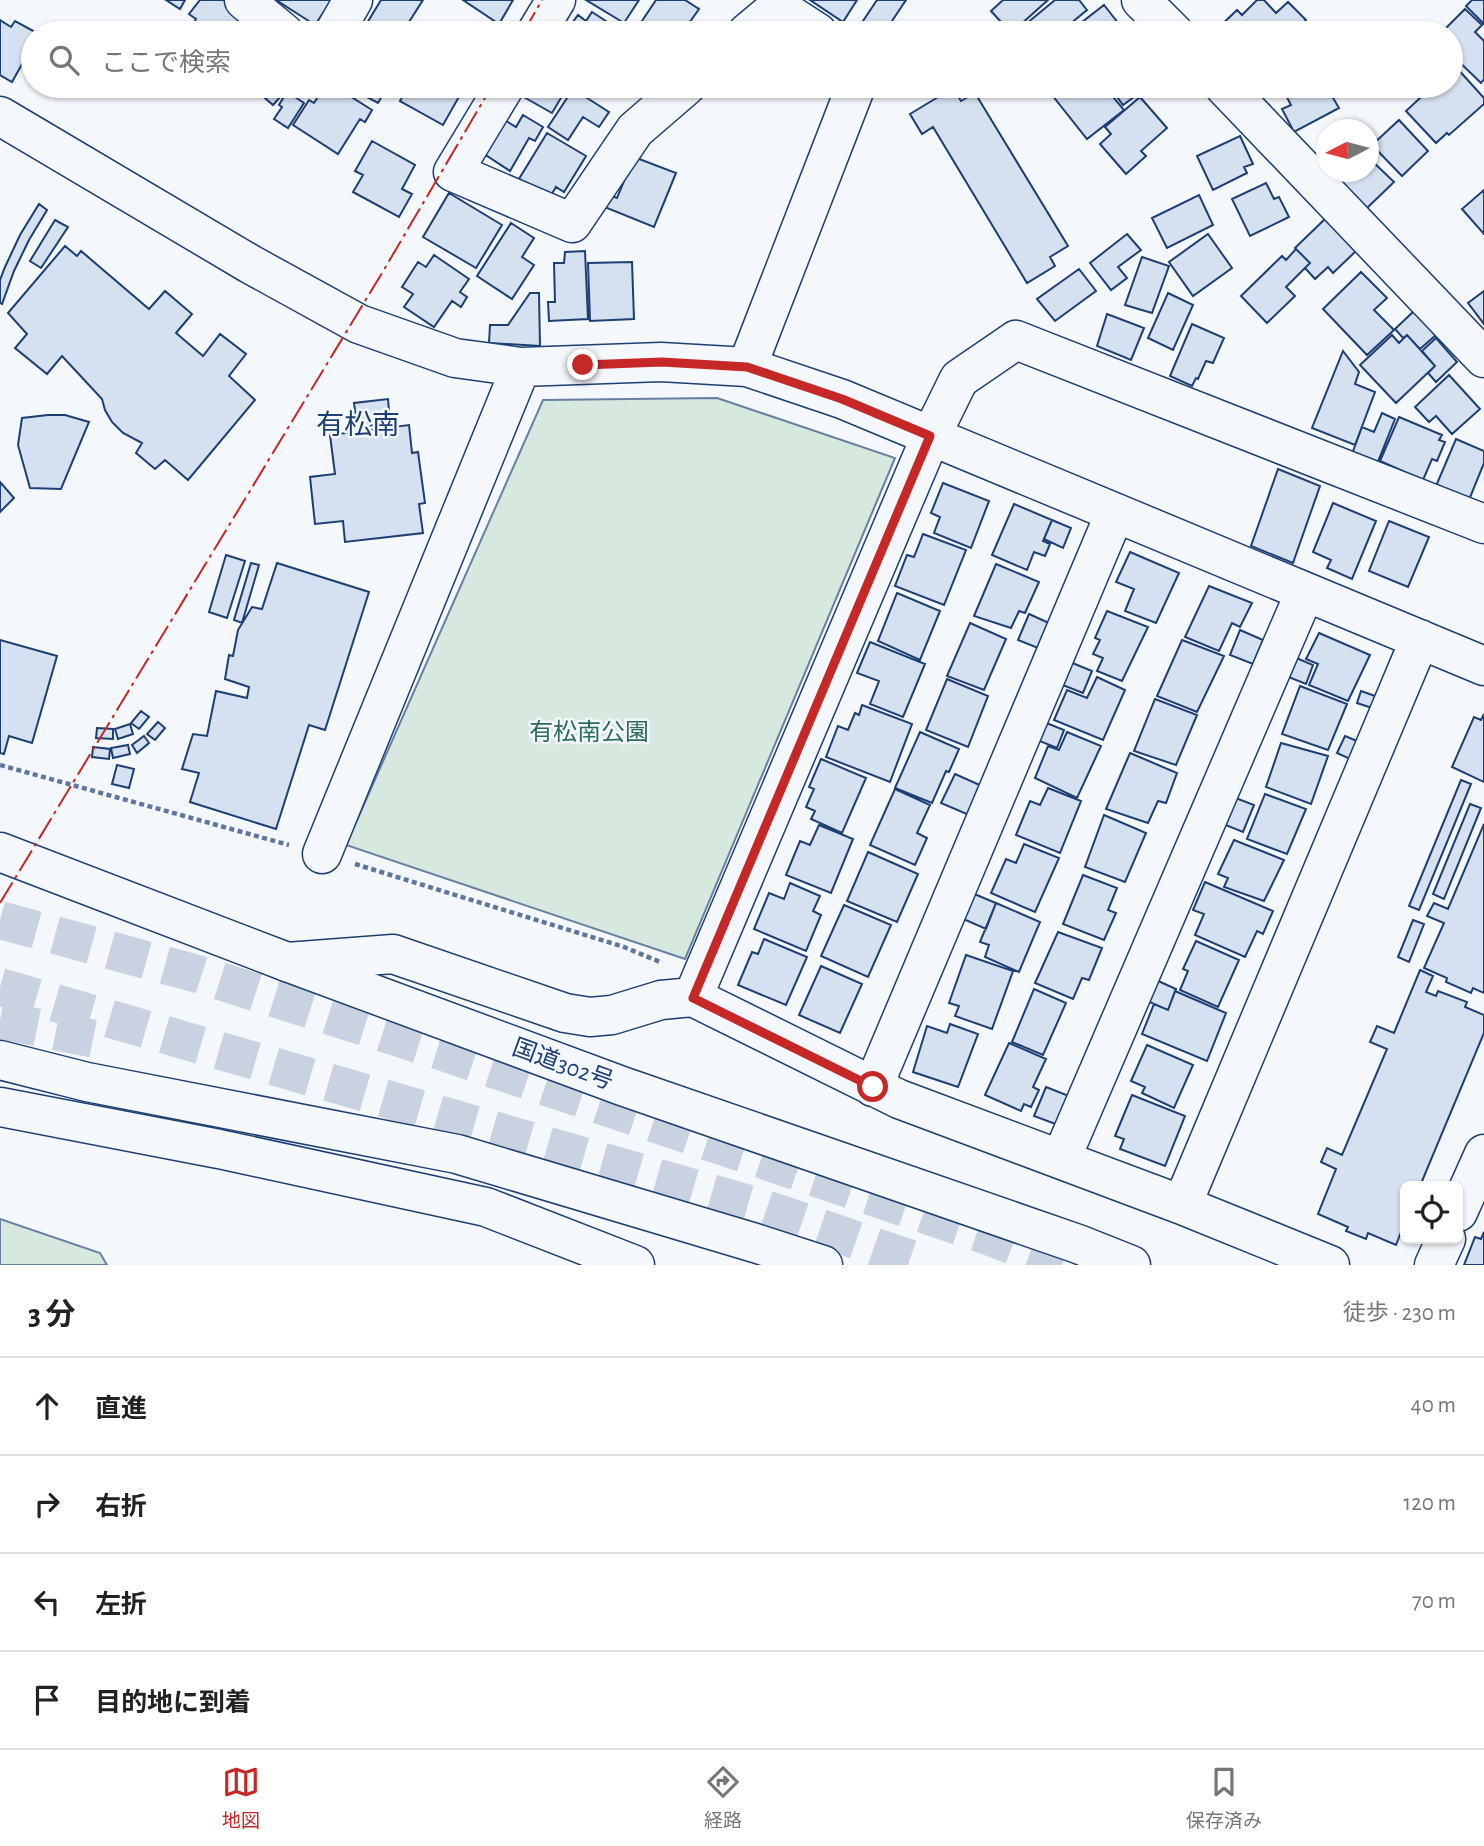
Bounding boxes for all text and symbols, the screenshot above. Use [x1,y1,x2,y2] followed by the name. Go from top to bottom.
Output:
[21,21,1463,98] search box
[45,41,83,79] icon: search
[101,50,231,76] text: ここで検索
[1316,119,1379,182] north arrow
[567,349,598,380] route end
[316,410,400,440] district label: 有松南
[529,719,649,745] park label: 有松南公園
[509,1034,617,1094] street label: 国道302号
[857,1071,888,1102] route start
[1400,1181,1463,1244] map controls
[1400,1181,1463,1244] button: locate
[28,1300,75,1330] text: 3 分
[1343,1302,1456,1325] text: 徒歩 · 230 m
[28,1387,66,1425] icon: ahead
[1411,1394,1456,1417] text: 40 m
[95,1396,147,1422] text: 直進
[28,1485,66,1523] icon: right
[1403,1492,1456,1515] text: 120 m
[95,1494,147,1520] text: 右折
[28,1583,66,1621] icon: left
[1412,1590,1456,1613] text: 70 m
[95,1592,147,1618] text: 左折
[28,1681,66,1719] icon: arrive
[95,1690,251,1716] text: 目的地に到着
[222,1763,260,1833] tab: 地図
[704,1763,742,1833] tab: 経路
[1186,1763,1262,1833] tab: 保存済み

